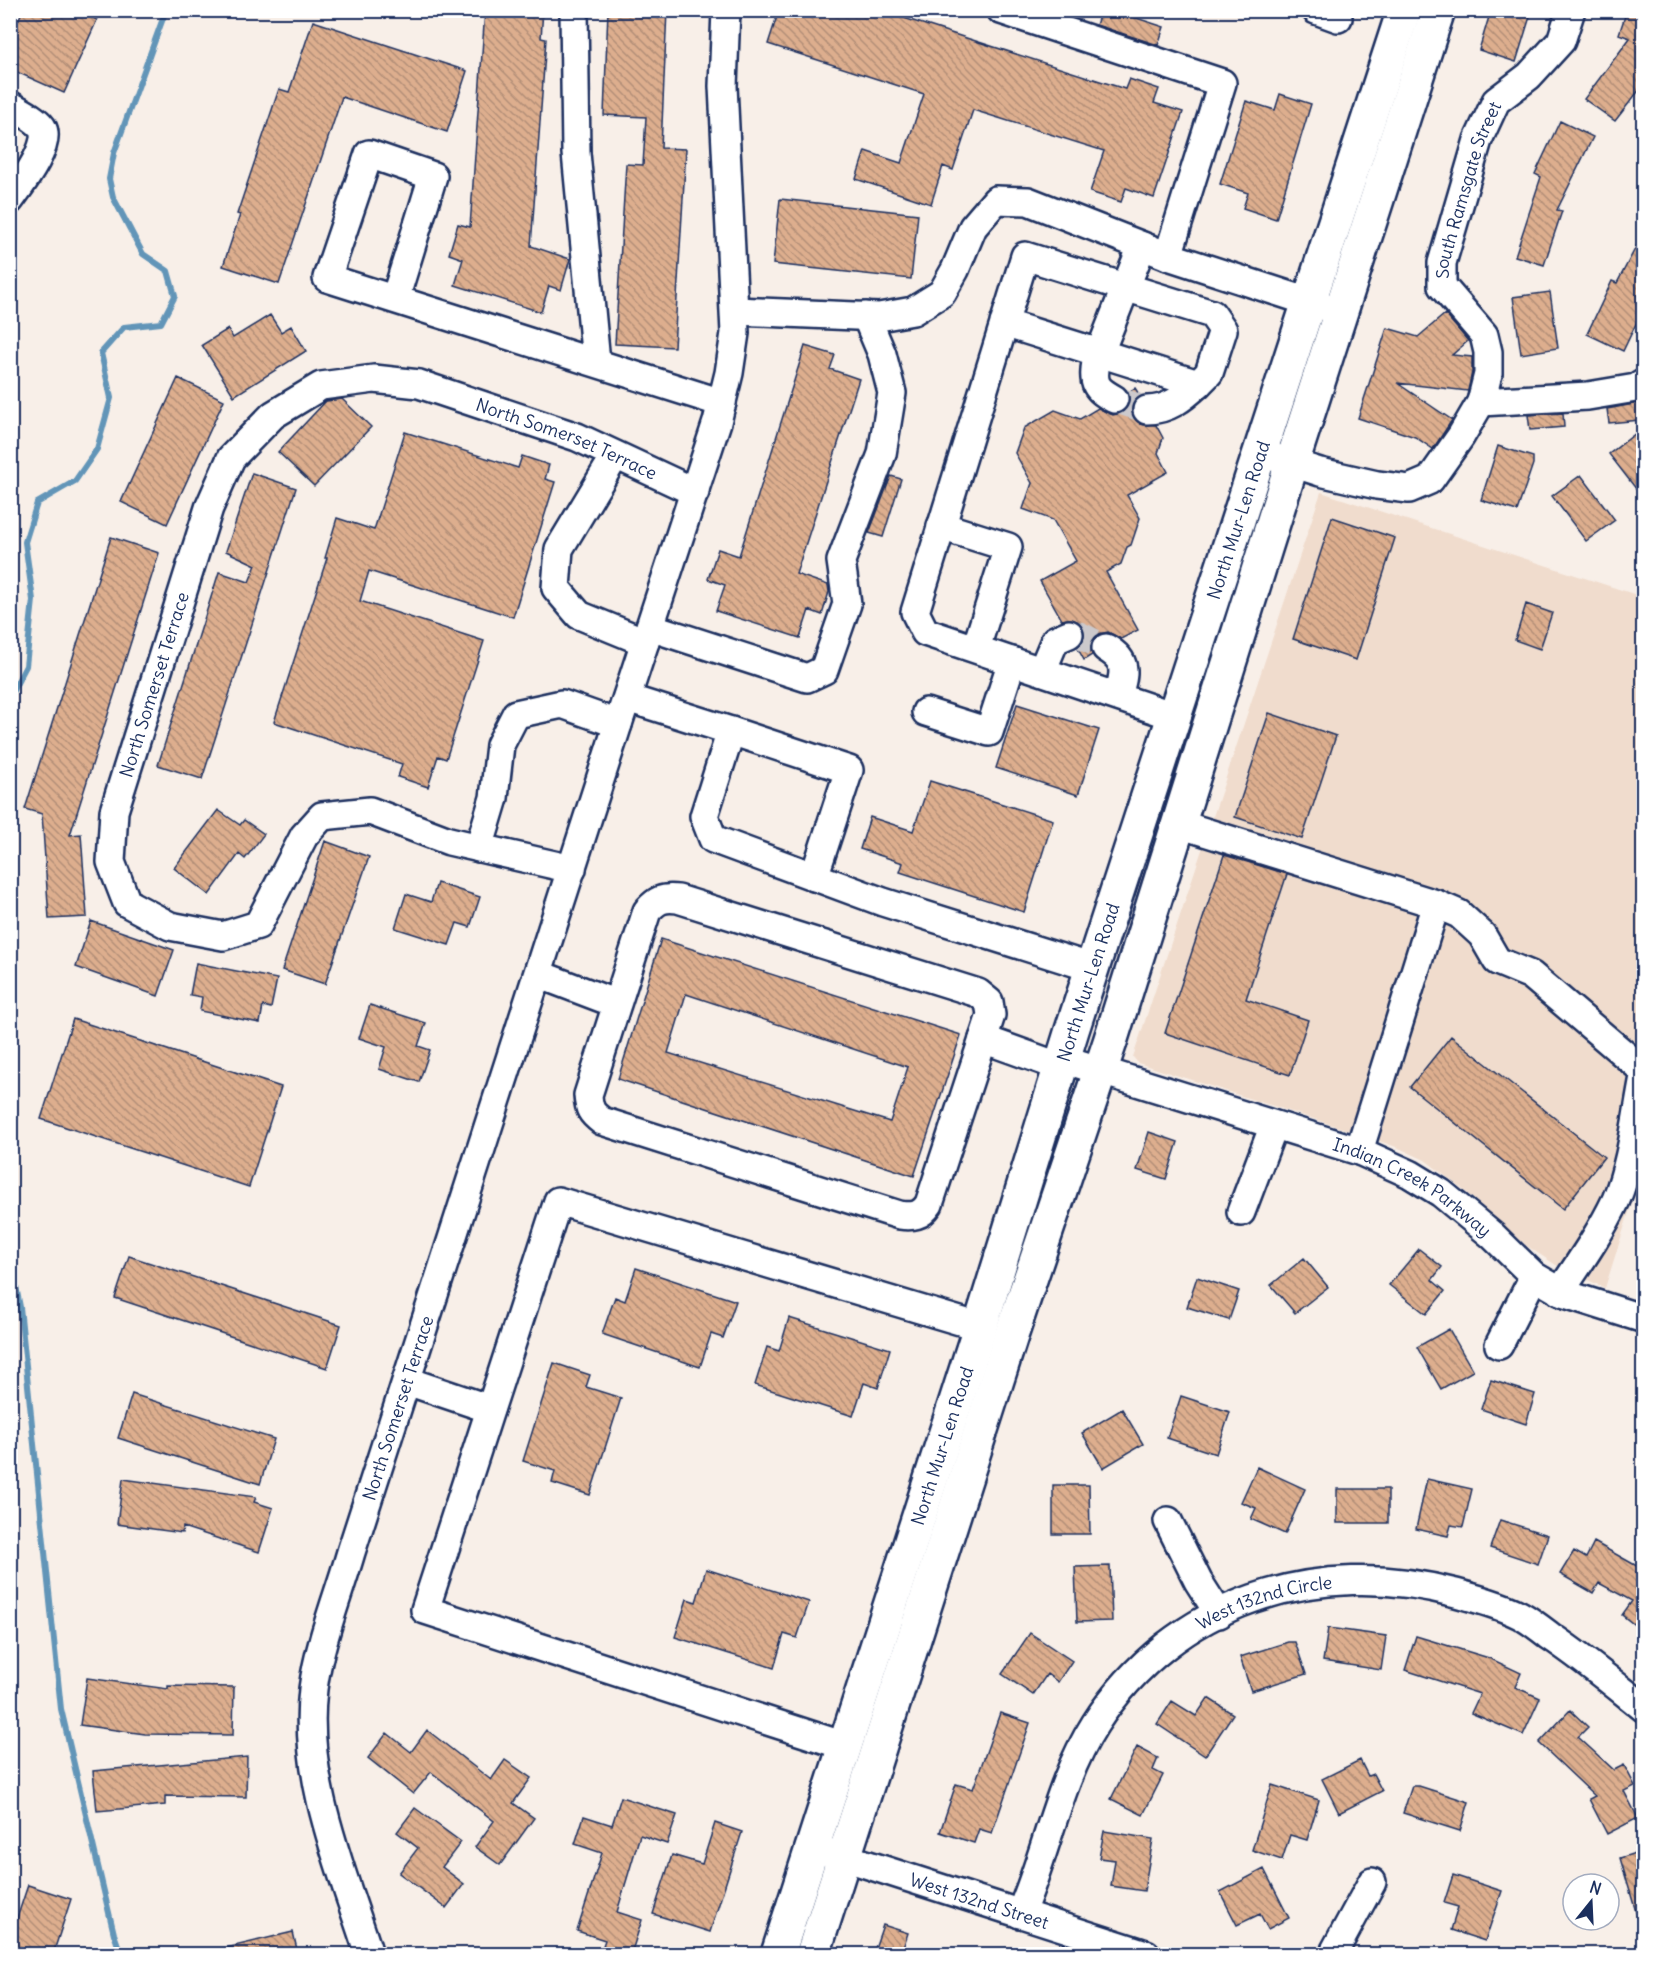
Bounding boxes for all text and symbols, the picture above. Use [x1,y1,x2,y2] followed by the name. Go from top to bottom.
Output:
[1431,98,1506,279] street label: South Ramsgate Street
[473,392,661,484] street label: North Somerset Terrace
[1201,437,1275,602] street label: North Mur-Len Road
[114,589,193,780] street label: North Somerset Terrace
[1051,900,1124,1064] street label: North Mur-Len Road
[1330,1132,1496,1242] street label: Indian Creek Parkway
[357,1313,438,1503] street label: North Somerset Terrace
[905,1363,978,1528] street label: North Mur-Len Road
[1192,1570,1333,1634] street label: West 132nd Circle
[907,1867,1052,1934] street label: West 132nd Street
[1561,1872,1621,1932] north arrow
[1587,1877,1604,1899] text: N

